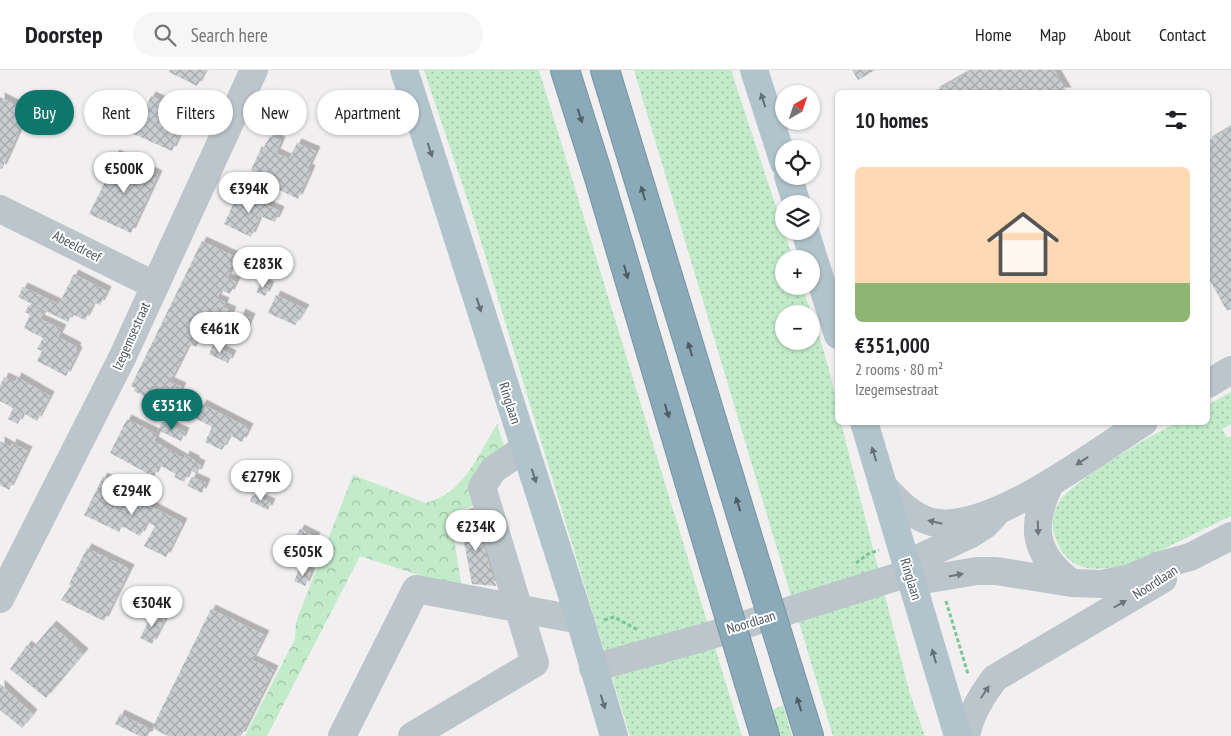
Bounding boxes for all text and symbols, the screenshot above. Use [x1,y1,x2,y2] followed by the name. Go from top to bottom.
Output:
[133,12,483,57] search box
[25,19,103,50] text: Doorstep
[151,21,179,49] icon: search
[191,23,268,47] text: Search here
[975,23,1012,46] text: Home
[1040,23,1066,46] text: Map
[1094,23,1131,46] text: About
[1159,23,1206,46] text: Contact
[775,85,820,130] north arrow
[775,85,820,350] map controls
[15,90,74,135] chip: Buy
[84,90,148,135] chip: Rent
[158,90,233,135] chip: Filters
[243,90,307,135] chip: New
[317,90,419,135] chip: Apartment
[759,93,767,108] one-way arrow
[1162,106,1190,134] icon: filters
[855,107,928,134] text: 10 homes
[576,109,584,124] one-way arrow
[775,140,820,185] button: locate
[426,142,434,157] one-way arrow
[89,152,159,194] pin: €500K
[105,158,143,178] text: €500K
[214,172,284,214] pin: €394K
[230,178,268,198] text: €394K
[638,186,646,201] one-way arrow
[775,195,820,240] button: layers
[978,199,1068,289] icon: home
[50,226,105,266] street label: Abeeldreef
[228,246,298,289] pin: €283K
[775,250,820,295] button: +
[244,253,282,273] text: €283K
[623,265,631,280] one-way arrow
[476,297,483,312] one-way arrow
[108,299,154,373] street label: Izegemsestraat
[775,305,820,350] button: −
[185,312,255,354] pin: €461K
[201,318,239,338] text: €461K
[855,332,930,359] text: €351,000
[686,341,694,356] one-way arrow
[855,359,943,379] text: 2 rooms · 80 m²
[855,379,938,399] text: Izegemsestraat
[495,380,525,426] street label: Ringlaan
[137,388,207,431] pin: €351K
[153,395,191,415] text: €351K
[664,403,672,418] one-way arrow
[869,447,877,462] one-way arrow
[1075,457,1089,466] one-way arrow
[226,460,296,502] pin: €279K
[242,466,280,486] text: €279K
[530,469,538,484] one-way arrow
[97,474,167,516] pin: €294K
[113,480,151,500] text: €294K
[733,496,741,511] one-way arrow
[441,510,511,552] pin: €234K
[457,516,495,536] text: €234K
[927,517,943,525] one-way arrow
[1034,520,1042,536] one-way arrow
[268,534,338,577] pin: €505K
[284,541,322,561] text: €505K
[896,556,926,602] street label: Ringlaan
[1129,561,1181,603] street label: Noordlaan
[948,570,964,578] one-way arrow
[117,586,187,628] pin: €304K
[133,592,171,612] text: €304K
[1113,600,1128,608] one-way arrow
[724,606,778,638] street label: Noordlaan
[930,648,938,663] one-way arrow
[980,685,990,699] one-way arrow
[600,695,608,710] one-way arrow
[794,696,802,711] one-way arrow

